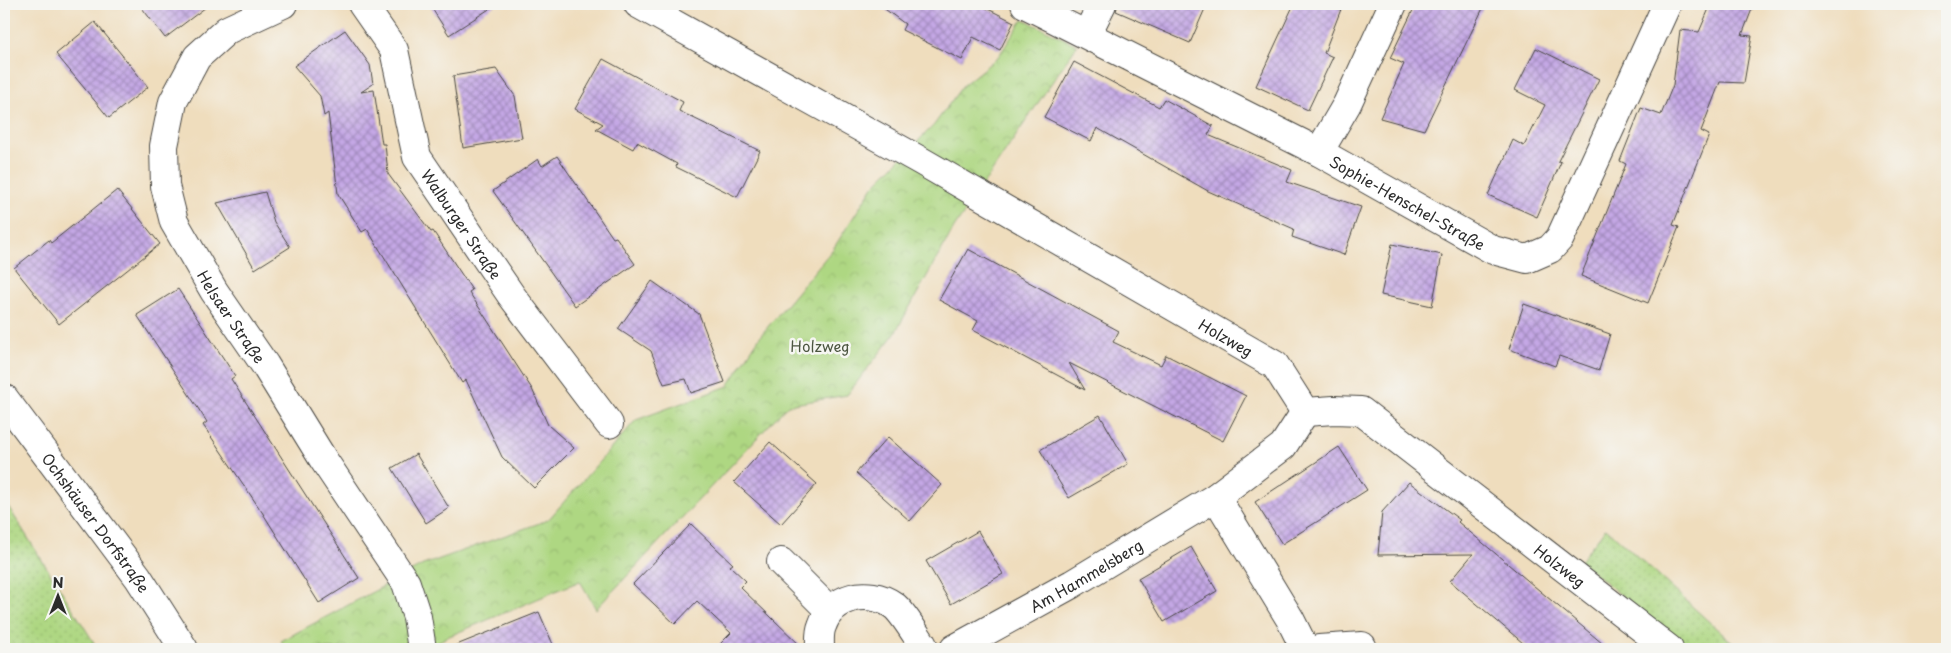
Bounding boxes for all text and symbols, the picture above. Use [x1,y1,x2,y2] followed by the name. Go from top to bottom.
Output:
[1326,149,1490,255] street label: Sophie-Henschel-Straße
[417,164,508,283] street label: Walburger Straße
[193,266,272,368] street label: Helsaer Straße
[1195,312,1258,362] street label: Holzweg
[790,334,850,357] park label: Holzweg
[37,448,156,597] street label: Ochshäuser Dorfstraße
[1025,533,1147,617] street label: Am Hammelsberg
[1530,538,1591,592] street label: Holzweg
[32,570,82,620] north arrow
[52,572,64,593] text: N

